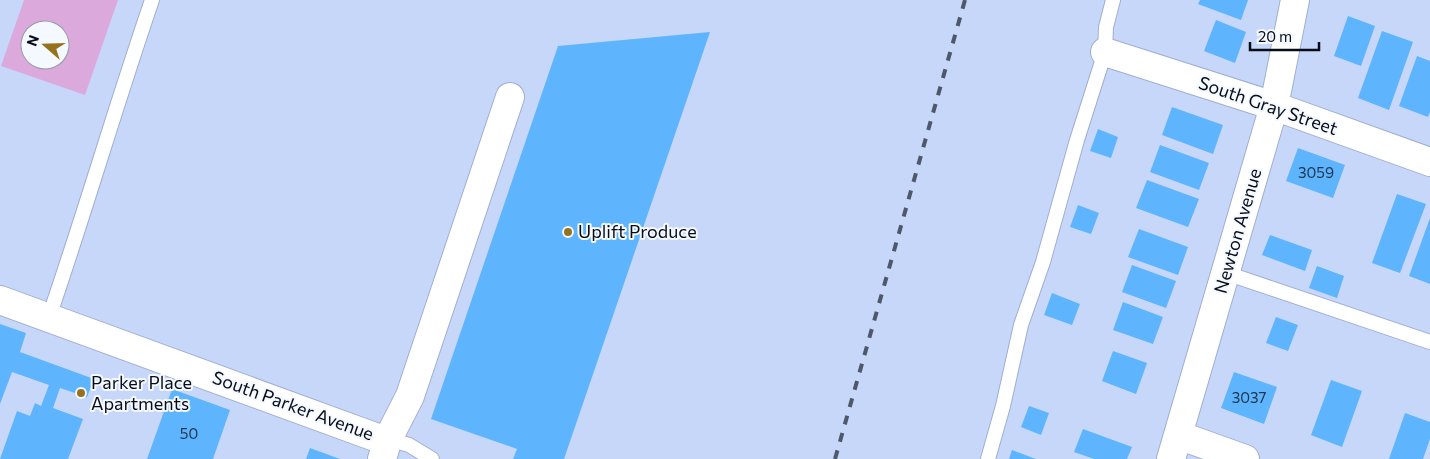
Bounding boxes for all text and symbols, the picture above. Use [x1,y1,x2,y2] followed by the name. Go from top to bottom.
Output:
[20,20,70,70] north arrow
[1250,20,1319,52] scale bar
[1258,27,1292,45] text: 20 m
[23,33,42,48] text: N
[1196,71,1341,139] street label: South Gray Street
[1298,163,1334,181] house number: 3059
[1209,166,1265,296] street label: Newton Avenue
[578,220,697,242] place label: Uplift Produce
[562,226,574,238] marker: Uplift Produce
[210,366,377,444] street label: South Parker Avenue
[91,371,192,414] place label: Parker Place Apartments
[75,387,87,399] marker: Parker Place Apartments
[1232,388,1266,406] house number: 3037
[180,424,198,442] house number: 50

